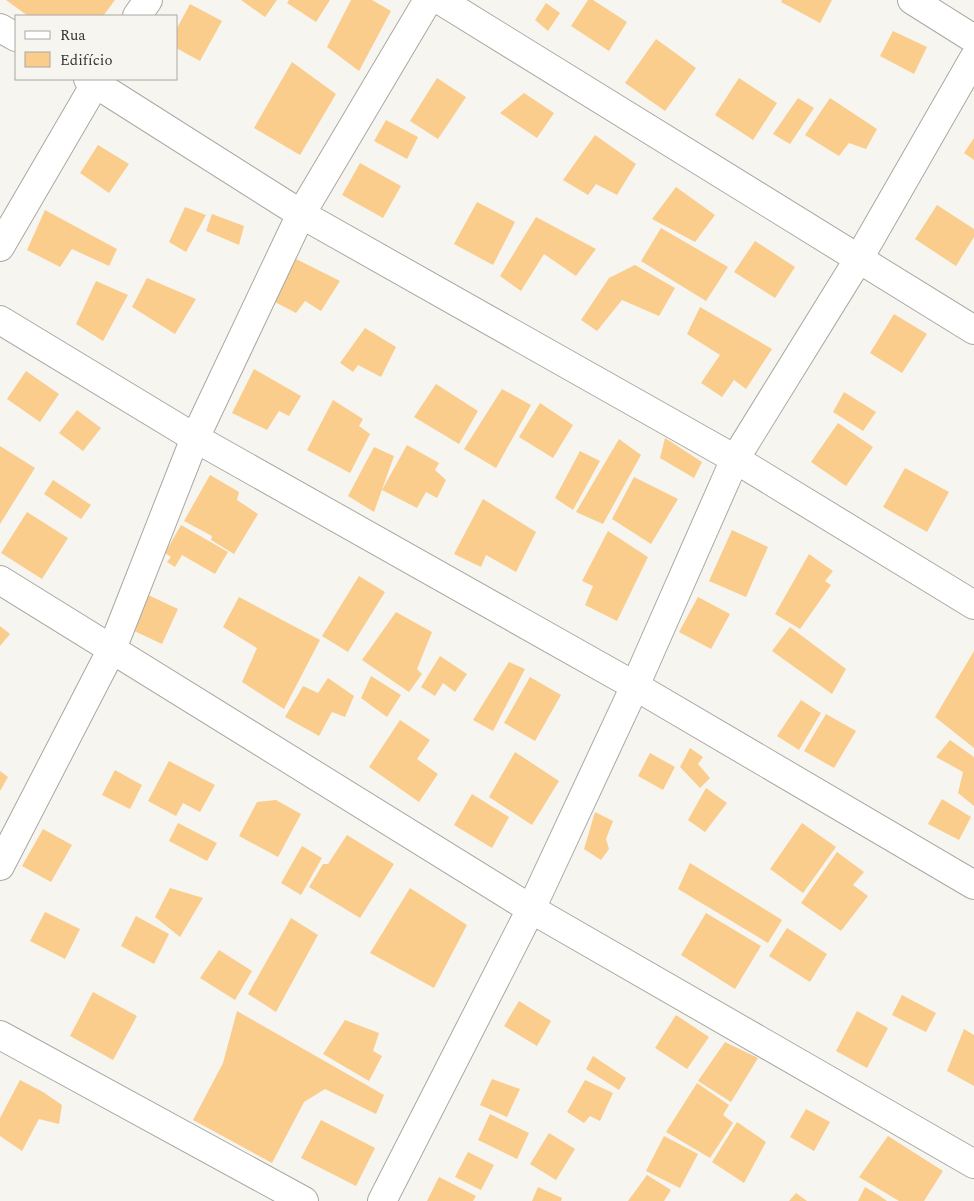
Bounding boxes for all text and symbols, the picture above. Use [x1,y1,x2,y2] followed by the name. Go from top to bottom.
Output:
[15,15,178,80] legend
[60,24,86,47] text: Rua
[60,49,113,72] text: Edifício

